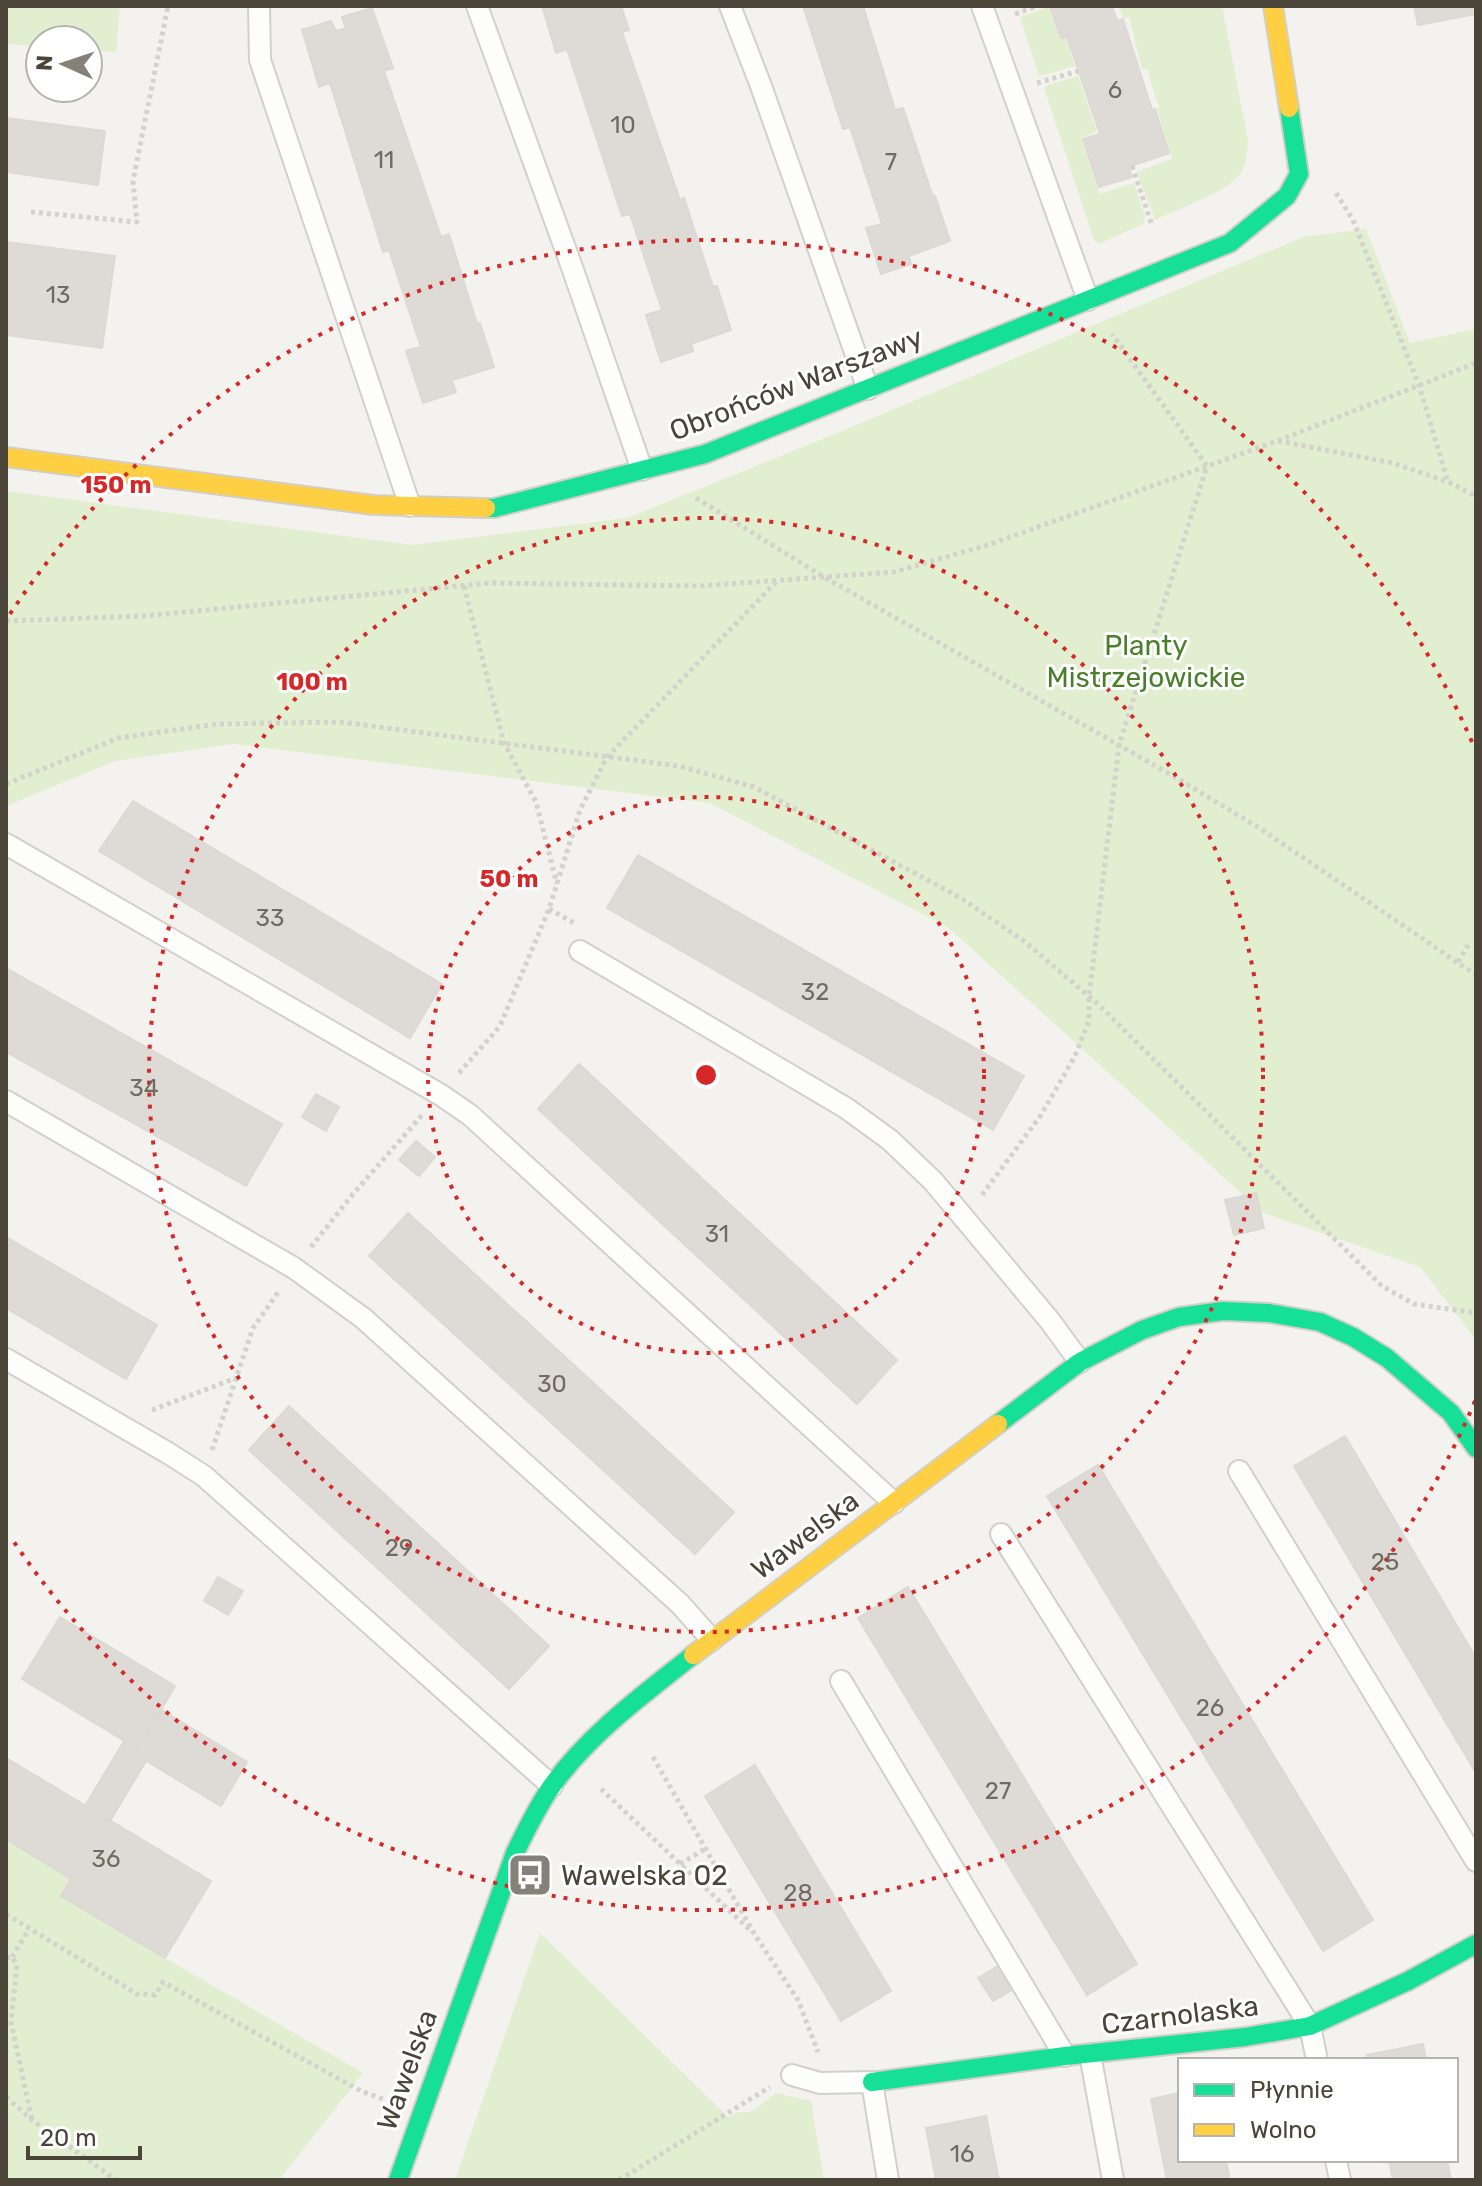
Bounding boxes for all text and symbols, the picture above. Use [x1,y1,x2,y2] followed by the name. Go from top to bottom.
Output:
[24,24,104,104] north arrow
[31,54,58,72] text: N
[1108,76,1122,104] house number: 6
[610,111,636,139] house number: 10
[374,146,394,174] house number: 11
[885,148,897,176] house number: 7
[46,281,70,309] house number: 13
[665,321,927,447] street label: Obrońców Warszawy
[81,471,151,499] text: 150 m
[1047,629,1246,694] park label: Planty Mistrzejowickie
[276,668,348,696] text: 100 m
[480,865,538,893] text: 50 m
[256,904,284,932] house number: 33
[801,978,829,1006] house number: 32
[692,1061,720,1089] centre of rings
[129,1074,159,1102] house number: 34
[705,1220,729,1248] house number: 31
[537,1370,567,1398] house number: 30
[745,1484,865,1586] street label: Wawelska
[385,1534,413,1562] house number: 29
[1371,1548,1399,1576] house number: 25
[1196,1694,1224,1722] house number: 26
[985,1777,1011,1805] house number: 27
[92,1845,120,1873] house number: 36
[506,1851,554,1899] bus stop icon: Wawelska 02
[561,1859,728,1892] place label: Wawelska 02
[783,1879,813,1907] house number: 28
[1099,1989,1261,2041] street label: Czarnolaska
[370,2005,444,2135] street label: Wawelska
[1178,2058,1458,2162] legend
[1250,2076,1334,2104] text: Płynnie
[28,2110,140,2160] scale bar
[1250,2116,1317,2144] text: Wolno
[40,2124,97,2152] text: 20 m
[950,2140,974,2168] house number: 16

